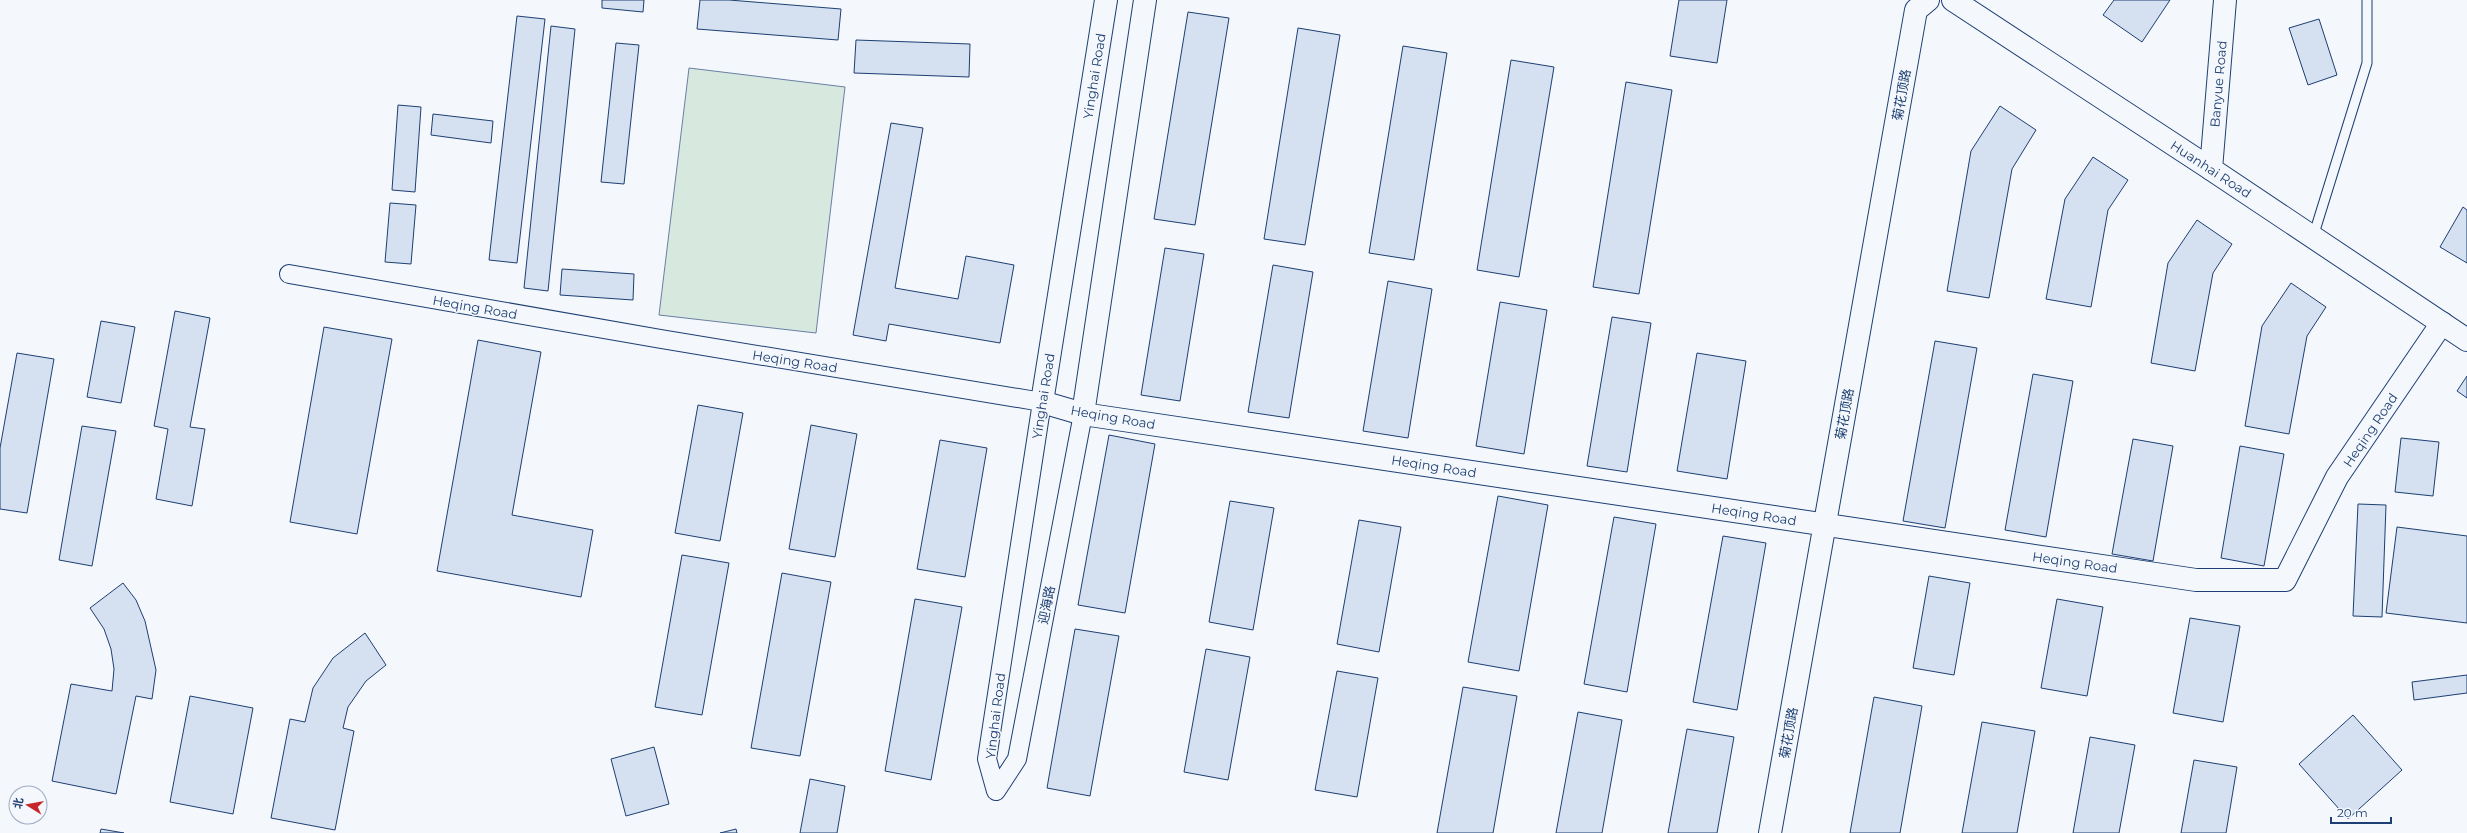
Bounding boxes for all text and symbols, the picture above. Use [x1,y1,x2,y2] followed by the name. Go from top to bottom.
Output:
[1079,32,1109,120] street label: Yinghai Road
[2206,40,2230,128] street label: Banyue Road
[1889,68,1913,122] street label: 菊花顶路
[2168,137,2254,201] street label: Huanhai Road
[431,292,519,322] street label: Heqing Road
[751,346,839,376] street label: Heqing Road
[1028,352,1058,440] street label: Yinghai Road
[1832,387,1856,441] street label: 菊花顶路
[2339,390,2401,470] street label: Heqing Road
[1069,402,1157,432] street label: Heqing Road
[1390,451,1478,481] street label: Heqing Road
[1710,499,1798,529] street label: Heqing Road
[2031,548,2119,576] street label: Heqing Road
[1034,584,1058,626] street label: 迎海路
[982,672,1008,760] street label: Yinghai Road
[1776,706,1800,760] street label: 菊花顶路
[8,785,48,825] north arrow
[10,796,26,810] text: 北
[2331,799,2391,825] scale bar
[2337,805,2368,820] text: 20 m

